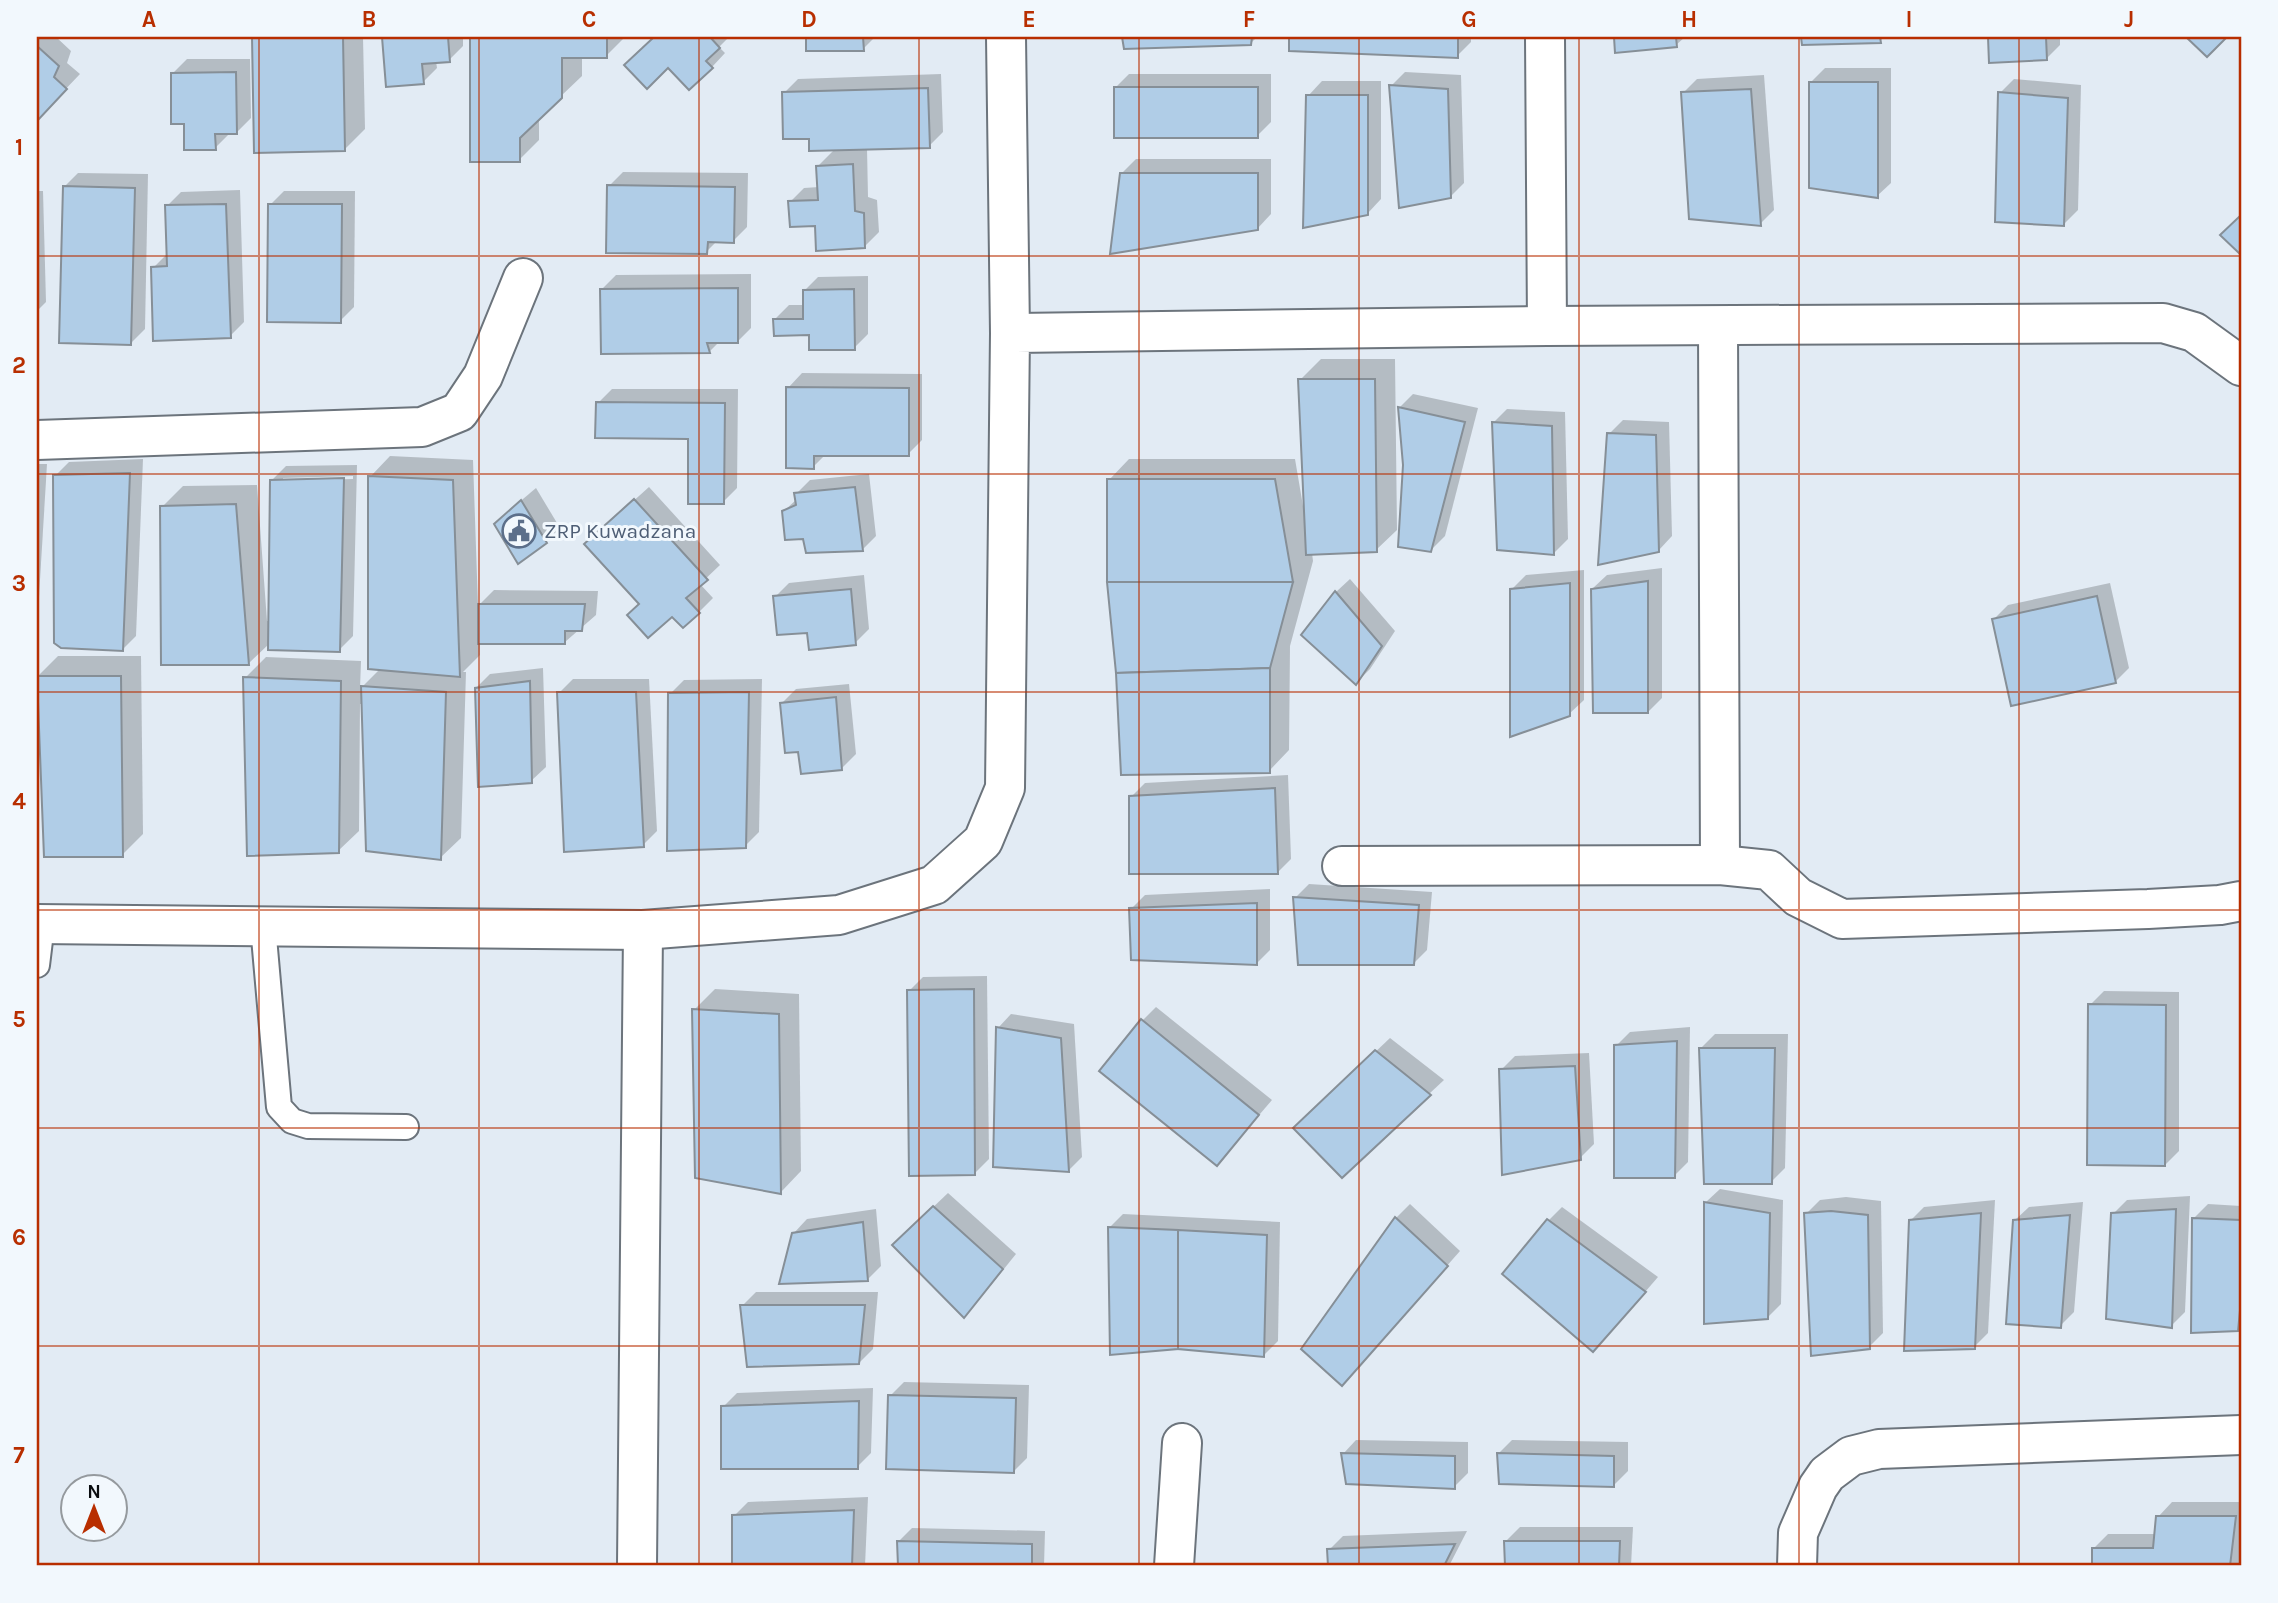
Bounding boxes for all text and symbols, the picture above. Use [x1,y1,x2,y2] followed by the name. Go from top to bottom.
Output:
[142,6,156,33] text: A
[362,6,376,33] text: B
[582,6,596,33] text: C
[801,6,817,33] text: D
[1022,6,1036,33] text: E
[1243,6,1255,33] text: F
[1461,6,1477,33] text: G
[1681,6,1697,33] text: H
[1905,6,1913,33] text: I
[2124,6,2134,33] text: J
[15,134,23,161] text: 1
[12,352,26,379] text: 2
[500,512,538,550] public building icon: ZRP Kuwadzana
[544,519,696,543] place label: ZRP Kuwadzana
[12,570,26,597] text: 3
[12,788,26,815] text: 4
[12,1006,26,1033] text: 5
[12,1224,26,1251] text: 6
[13,1442,25,1469] text: 7
[60,1474,130,1544] north arrow
[87,1481,101,1503] text: N

